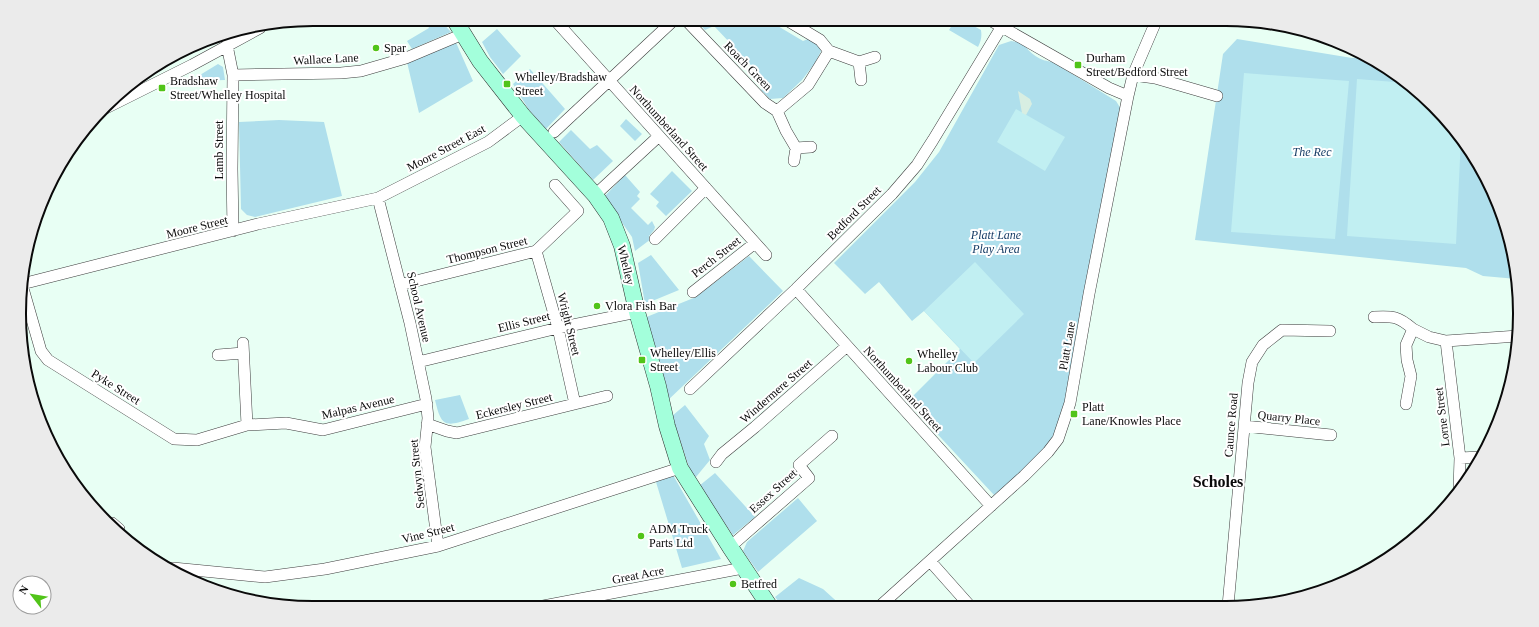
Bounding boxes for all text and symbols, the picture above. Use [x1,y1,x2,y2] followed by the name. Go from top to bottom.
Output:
[721,38,775,94] street label: Roach Green
[384,41,406,55] place label: Spar
[371,43,381,53] marker: Spar
[293,50,359,68] street label: Wallace Lane
[1086,51,1188,79] place label: Durham Street/Bedford Street
[1073,60,1083,70] marker: Durham Street/Bedford Street
[515,70,607,98] place label: Whelley/Bradshaw Street
[170,74,286,102] place label: Bradshaw Street/Whelley Hospital
[502,79,512,89] marker: Whelley/Bradshaw Street
[627,82,712,174] street label: Northumberland Street
[157,83,167,93] marker: Bradshaw Street/Whelley Hospital
[212,120,226,179] street label: Lamb Street
[404,121,488,175] street label: Moore Street East
[1293,145,1332,159] park label: The Rec
[824,183,884,243] street label: Bedford Street
[165,212,230,241] street label: Moore Street
[970,228,1022,256] park label: Platt Lane Play Area
[445,233,529,267] street label: Thompson Street
[689,233,744,280] street label: Perch Street
[614,244,638,286] street label: Whelley
[404,270,434,344] street label: School Avenue
[554,291,584,358] street label: Wright Street
[605,299,676,313] place label: Vlora Fish Bar
[592,301,602,311] marker: Vlora Fish Bar
[497,309,552,335] street label: Ellis Street
[1056,321,1078,371] street label: Platt Lane
[861,343,946,435] street label: Northumberland Street
[650,346,716,374] place label: Whelley/Ellis Street
[917,347,978,375] place label: Whelley Labour Club
[637,355,647,365] marker: Whelley/Ellis Street
[737,356,815,426] street label: Windermere Street
[904,356,914,366] marker: Whelley Labour Club
[89,366,144,408] street label: Pyke Street
[1431,386,1453,447] street label: Lorne Street
[474,390,554,422] street label: Eckersley Street
[320,392,396,422] street label: Malpas Avenue
[1221,392,1241,458] street label: Caunce Road
[1082,400,1181,428] place label: Platt Lane/Knowles Place
[1257,408,1321,428] street label: Quarry Place
[1069,409,1079,419] marker: Platt Lane/Knowles Place
[406,438,428,509] street label: Sedwyn Street
[746,466,800,516] street label: Essex Street
[1193,473,1243,490] district label: Scholes
[400,520,456,546] street label: Vine Street
[649,522,708,550] place label: ADM Truck Parts Ltd
[636,531,646,541] marker: ADM Truck Parts Ltd
[611,563,665,587] street label: Great Acre
[12,575,52,615] north arrow
[741,577,777,591] place label: Betfred
[728,579,738,589] marker: Betfred
[16,583,31,596] text: N

